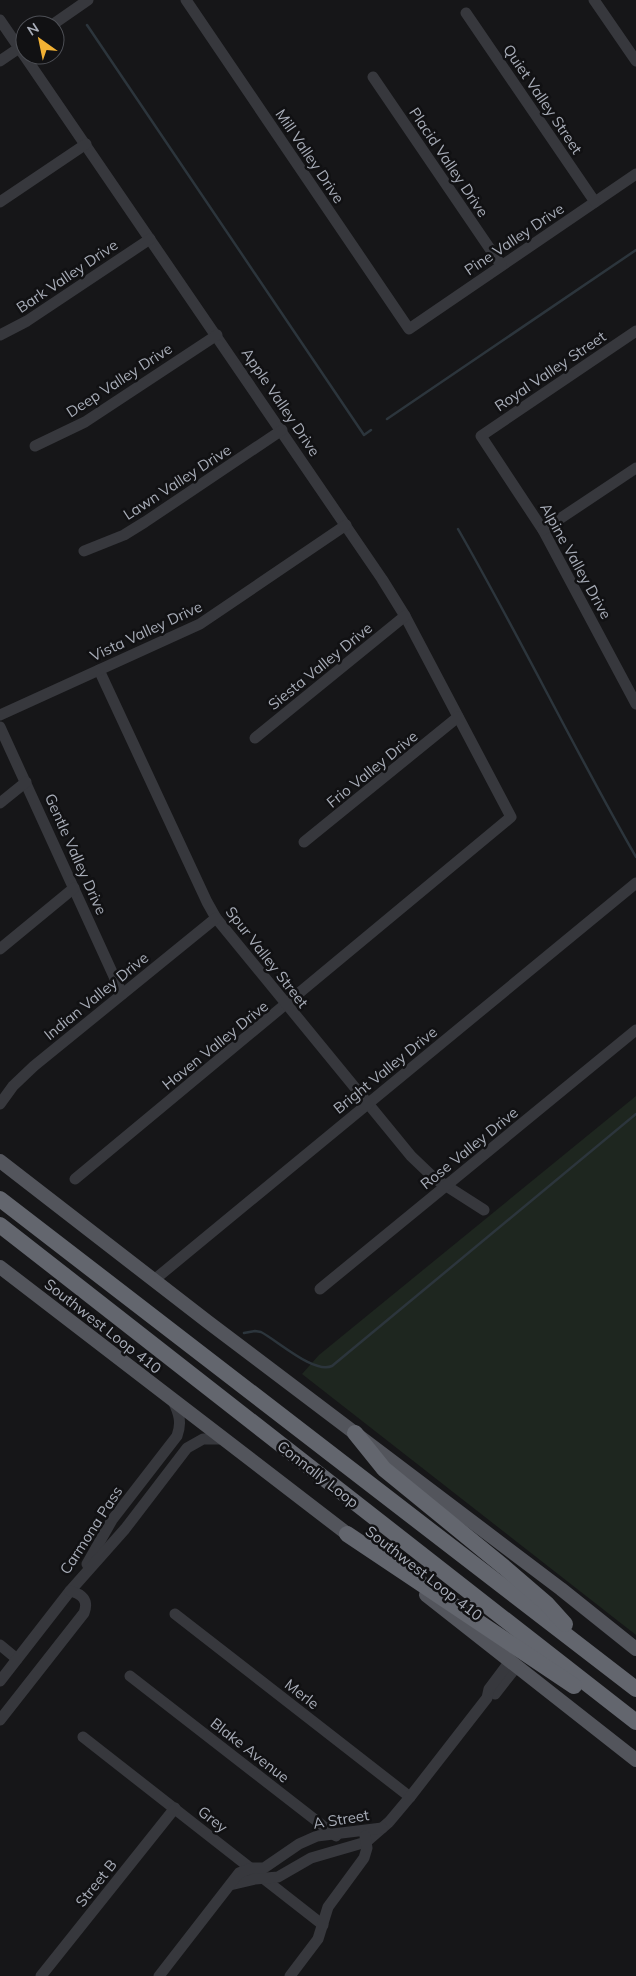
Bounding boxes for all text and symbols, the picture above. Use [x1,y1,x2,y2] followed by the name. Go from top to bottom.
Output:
[15,15,65,65] north arrow
[24,19,42,40] text: N
[499,40,587,158] street label: Quiet Valley Street
[405,104,493,220] street label: Placid Valley Drive
[272,105,348,207] street label: Mill Valley Drive
[461,199,567,279] street label: Pine Valley Drive
[13,235,121,317] street label: Bark Valley Drive
[491,327,609,415] street label: Royal Valley Street
[63,339,175,421] street label: Deep Valley Drive
[238,344,324,460] street label: Apple Valley Drive
[120,440,234,524] street label: Lawn Valley Drive
[536,500,616,622] street label: Alpine Valley Drive
[87,597,205,665] street label: Vista Valley Drive
[264,618,376,714] street label: Siesta Valley Drive
[323,726,421,812] street label: Frio Valley Drive
[41,790,111,918] street label: Gentle Valley Drive
[221,902,313,1012] street label: Spur Valley Street
[40,948,152,1044] street label: Indian Valley Drive
[158,996,272,1094] street label: Haven Valley Drive
[329,1022,441,1118] street label: Bright Valley Drive
[416,1103,522,1193] street label: Rose Valley Drive
[41,1274,165,1378] street label: Southwest Loop 410
[273,1436,363,1512] street label: Connally Loop
[55,1482,127,1578] street label: Carmona Pass
[362,1521,486,1625] street label: Southwest Loop 410
[281,1675,323,1713] street label: Merle
[207,1713,293,1787] street label: Blake Avenue
[194,1802,232,1836] street label: Grey
[312,1805,370,1833] street label: A Street
[71,1855,121,1911] street label: Street B

